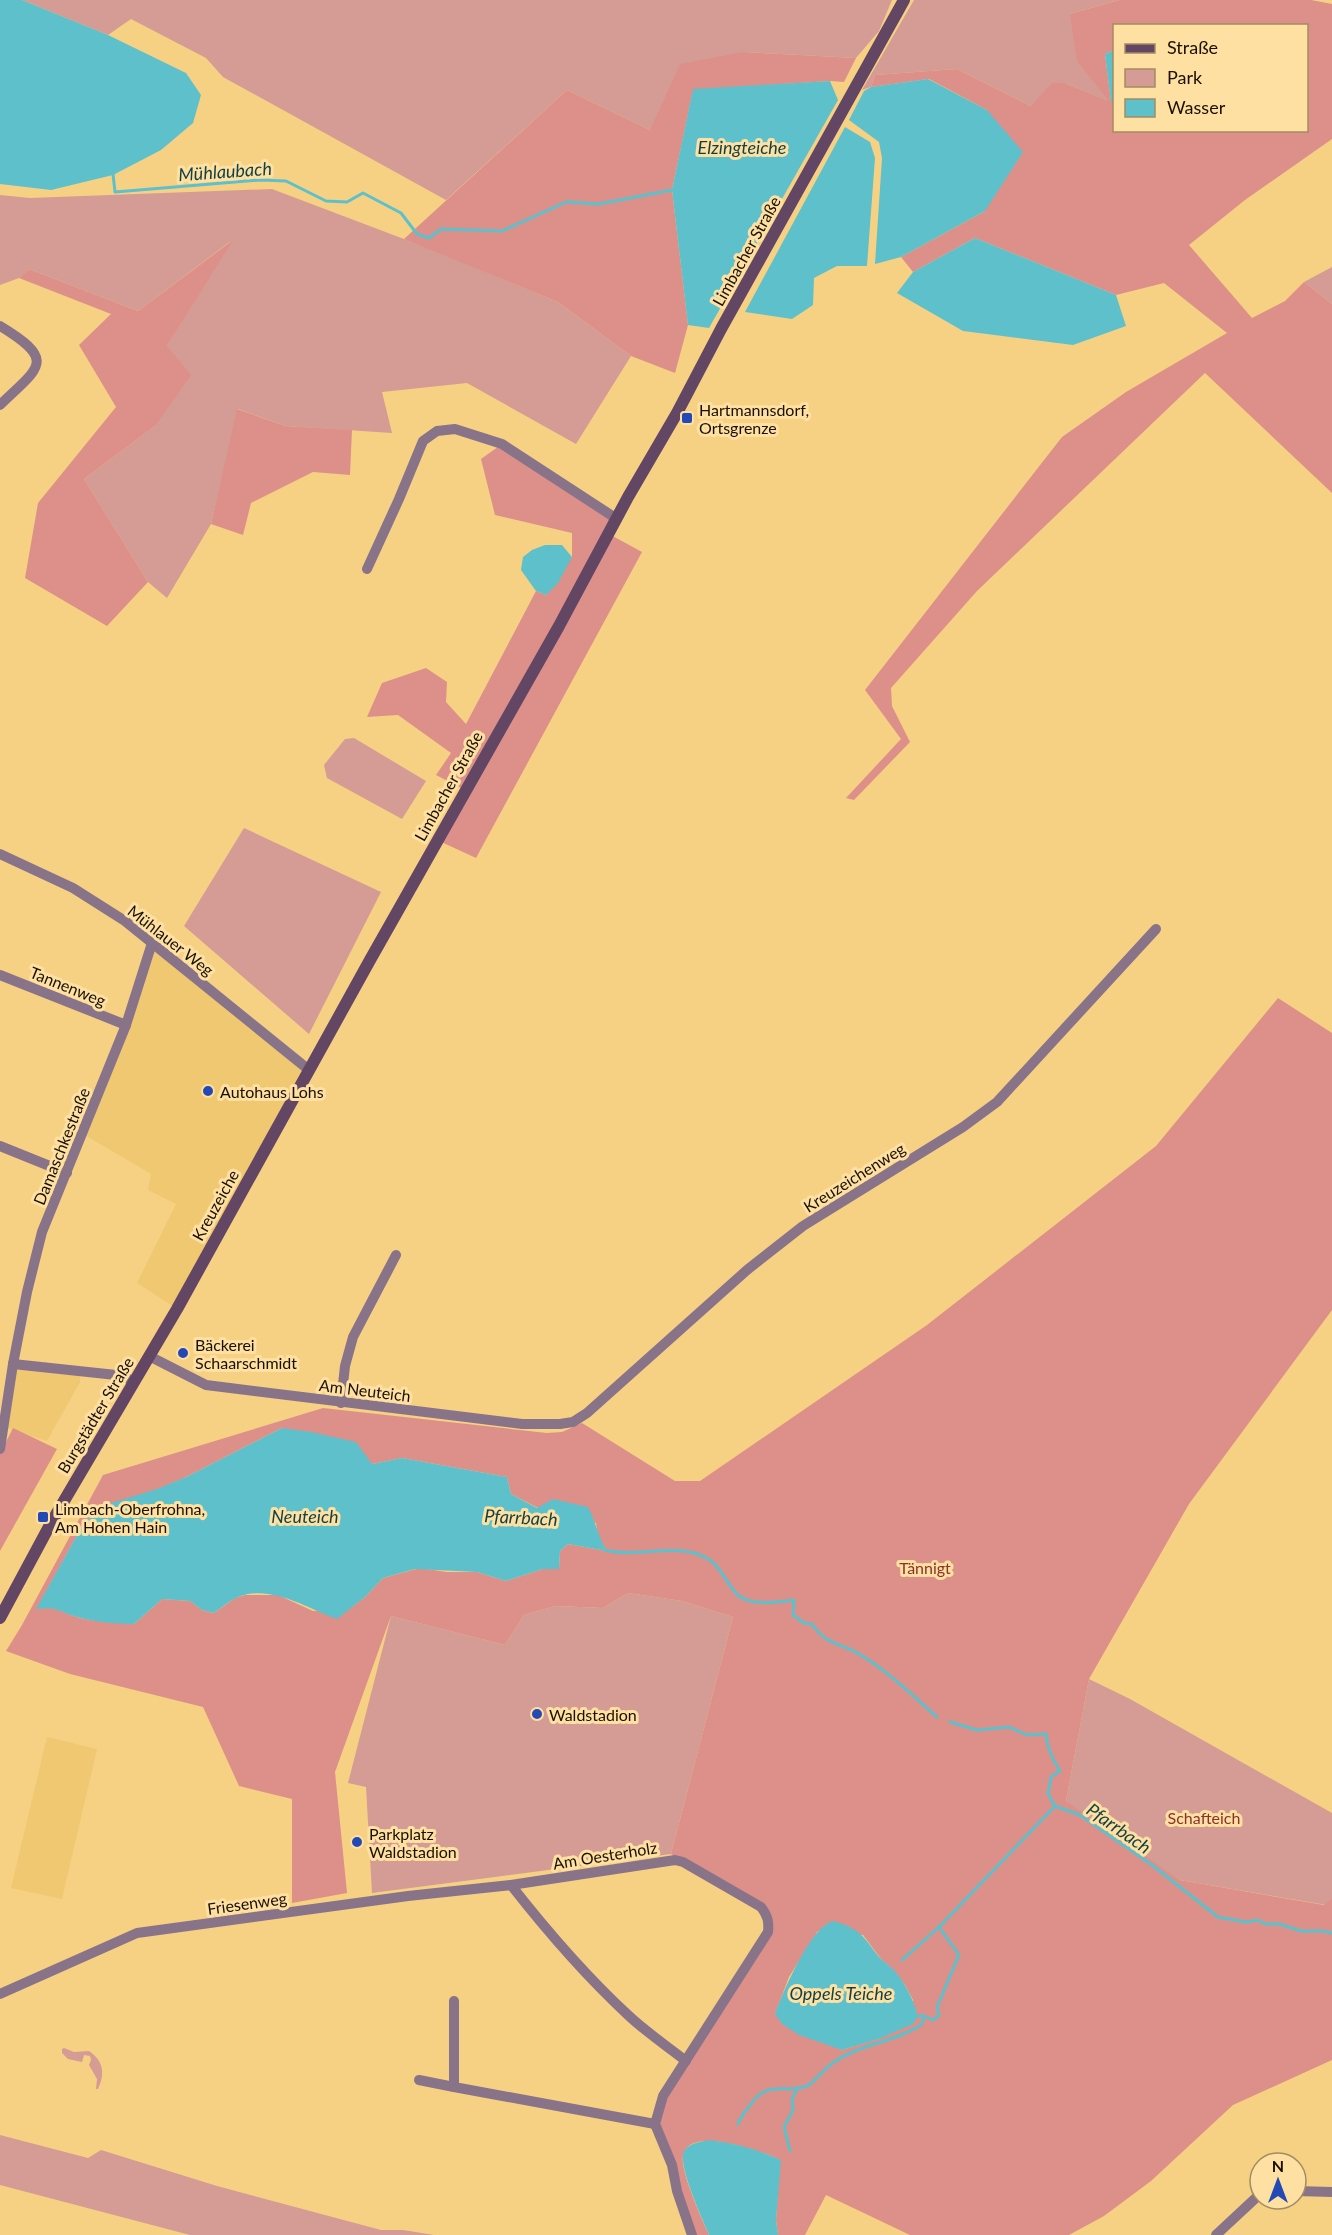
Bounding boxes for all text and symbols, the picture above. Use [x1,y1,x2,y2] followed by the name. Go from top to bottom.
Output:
[1113,24,1308,132] legend
[1167,36,1218,58] text: Straße
[1167,66,1203,88] text: Park
[1167,96,1226,118] text: Wasser
[698,136,786,158] water label: Elzingteiche
[178,157,272,185] water label: Mühlaubach
[708,193,784,309] street label: Limbacher Straße
[699,400,809,437] place label: Hartmannsdorf, Ortsgrenze
[680,411,694,425] marker: Hartmannsdorf, Ortsgrenze
[410,728,486,844] street label: Limbacher Straße
[124,901,218,979] street label: Mühlauer Weg
[27,962,109,1010] street label: Tannenweg
[220,1082,324,1101] place label: Autohaus Lohs
[201,1084,215,1098] marker: Autohaus Lohs
[29,1085,93,1207] street label: Damaschkestraße
[800,1138,908,1216] street label: Kreuzeichenweg
[188,1166,242,1244] street label: Kreuzeiche
[195,1335,297,1372] place label: Bäckerei Schaarschmidt
[176,1346,190,1360] marker: Bäckerei Schaarschmidt
[53,1354,137,1476] street label: Burgstädter Straße
[318,1375,412,1405] street label: Am Neuteich
[55,1499,205,1536] place label: Limbach-Oberfrohna, Am Hohen Hain
[484,1504,558,1530] water label: Pfarrbach
[271,1505,339,1527] water label: Neuteich
[36,1510,50,1524] marker: Limbach-Oberfrohna, Am Hohen Hain
[899,1558,951,1577] park label: Tännigt
[549,1705,637,1724] place label: Waldstadion
[530,1707,544,1721] marker: Waldstadion
[1083,1798,1155,1858] water label: Pfarrbach
[1168,1808,1240,1827] park label: Schafteich
[369,1824,457,1861] place label: Parkplatz Waldstadion
[350,1835,364,1849] marker: Parkplatz Waldstadion
[552,1837,658,1873] street label: Am Oesterholz
[206,1888,288,1918] street label: Friesenweg
[790,1982,892,2004] water label: Oppels Teiche
[1248,2151,1308,2211] north arrow
[1272,2156,1284,2175] text: N

